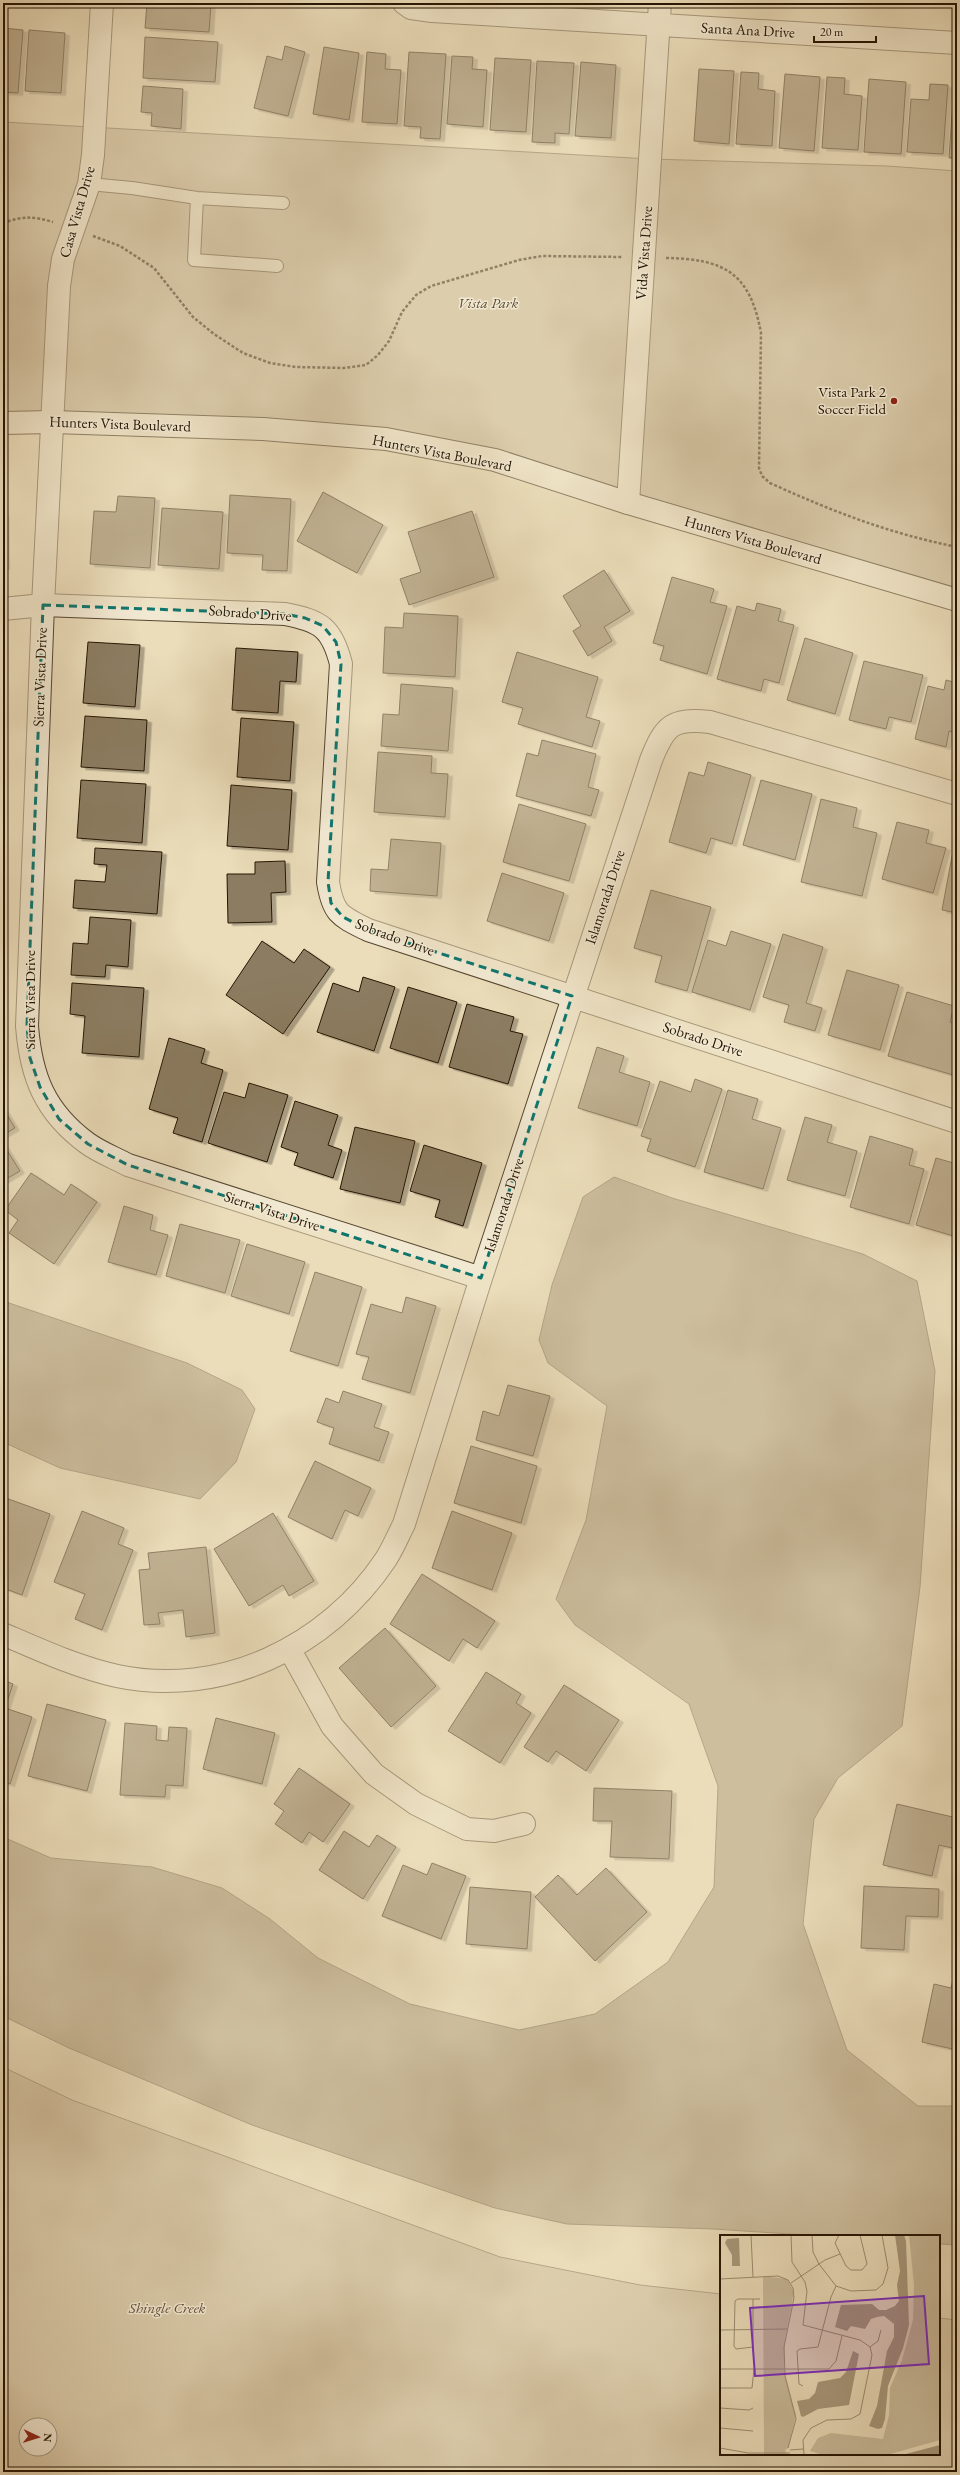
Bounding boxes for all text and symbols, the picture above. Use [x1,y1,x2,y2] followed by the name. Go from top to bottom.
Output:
[701,18,796,41] street label: Santa Ana Drive
[814,18,876,44] scale bar
[820,24,844,40] text: 20 m
[54,164,99,260] street label: Casa Vista Drive
[631,205,656,301] street label: Vida Vista Drive
[458,293,518,312] park label: Vista Park
[818,382,887,418] place label: Vista Park 2 Soccer Field
[889,396,899,406] marker: Vista Park 2 Soccer Field
[49,412,192,435] street label: Hunters Vista Boulevard
[371,430,514,475] street label: Hunters Vista Boulevard
[682,511,824,568] street label: Hunters Vista Boulevard
[208,600,292,625] street label: Sobrado Drive
[28,627,51,727] street label: Sierra Vista Drive
[580,847,629,947] street label: Islamorada Drive
[353,913,438,960] street label: Sobrado Drive
[20,950,39,1050] street label: Sierra Vista Drive
[661,1017,746,1060] street label: Sobrado Drive
[479,1155,528,1255] street label: Islamorada Drive
[222,1186,323,1235] street label: Sierra Vista Drive
[720,2235,940,2455] inset map
[128,2298,205,2317] park label: Shingle Creek
[18,2417,58,2457] north arrow
[41,2433,55,2443] text: N

